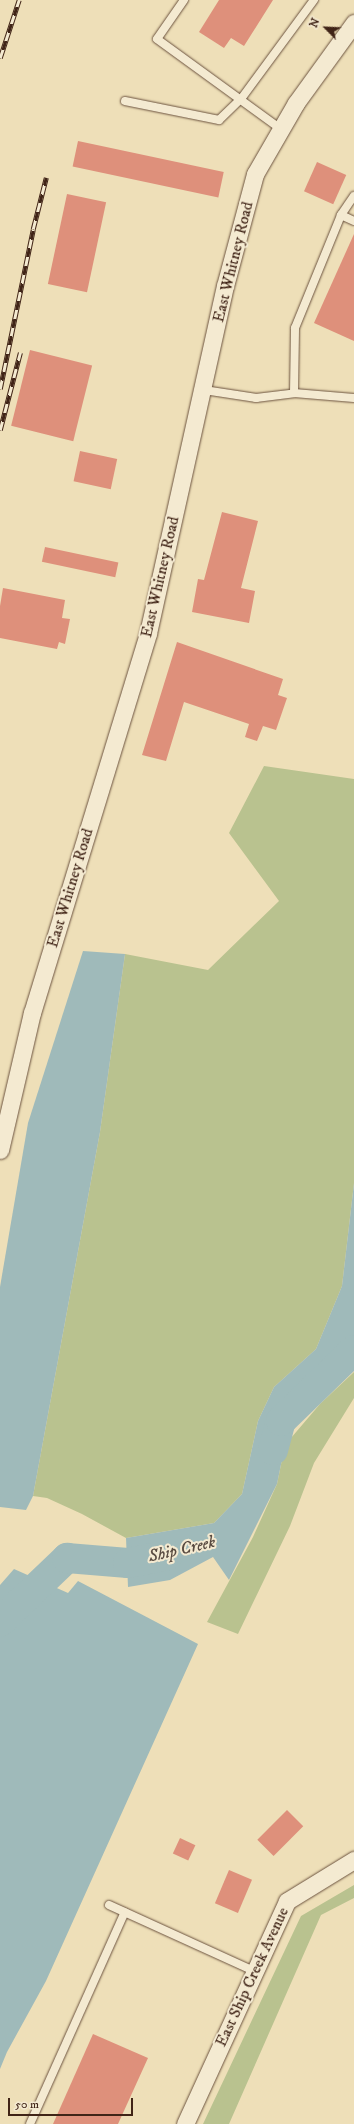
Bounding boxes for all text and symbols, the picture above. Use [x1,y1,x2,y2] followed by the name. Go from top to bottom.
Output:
[306,8,346,48] north arrow
[307,16,323,30] text: N
[209,200,257,324] street label: East Whitney Road
[137,515,183,639] street label: East Whitney Road
[43,826,97,950] street label: East Whitney Road
[147,1532,217,1568] water label: Ship Creek
[211,1904,293,2050] street label: East Ship Creek Avenue
[10,2090,135,2116] scale bar
[15,2097,39,2112] text: 50 m

